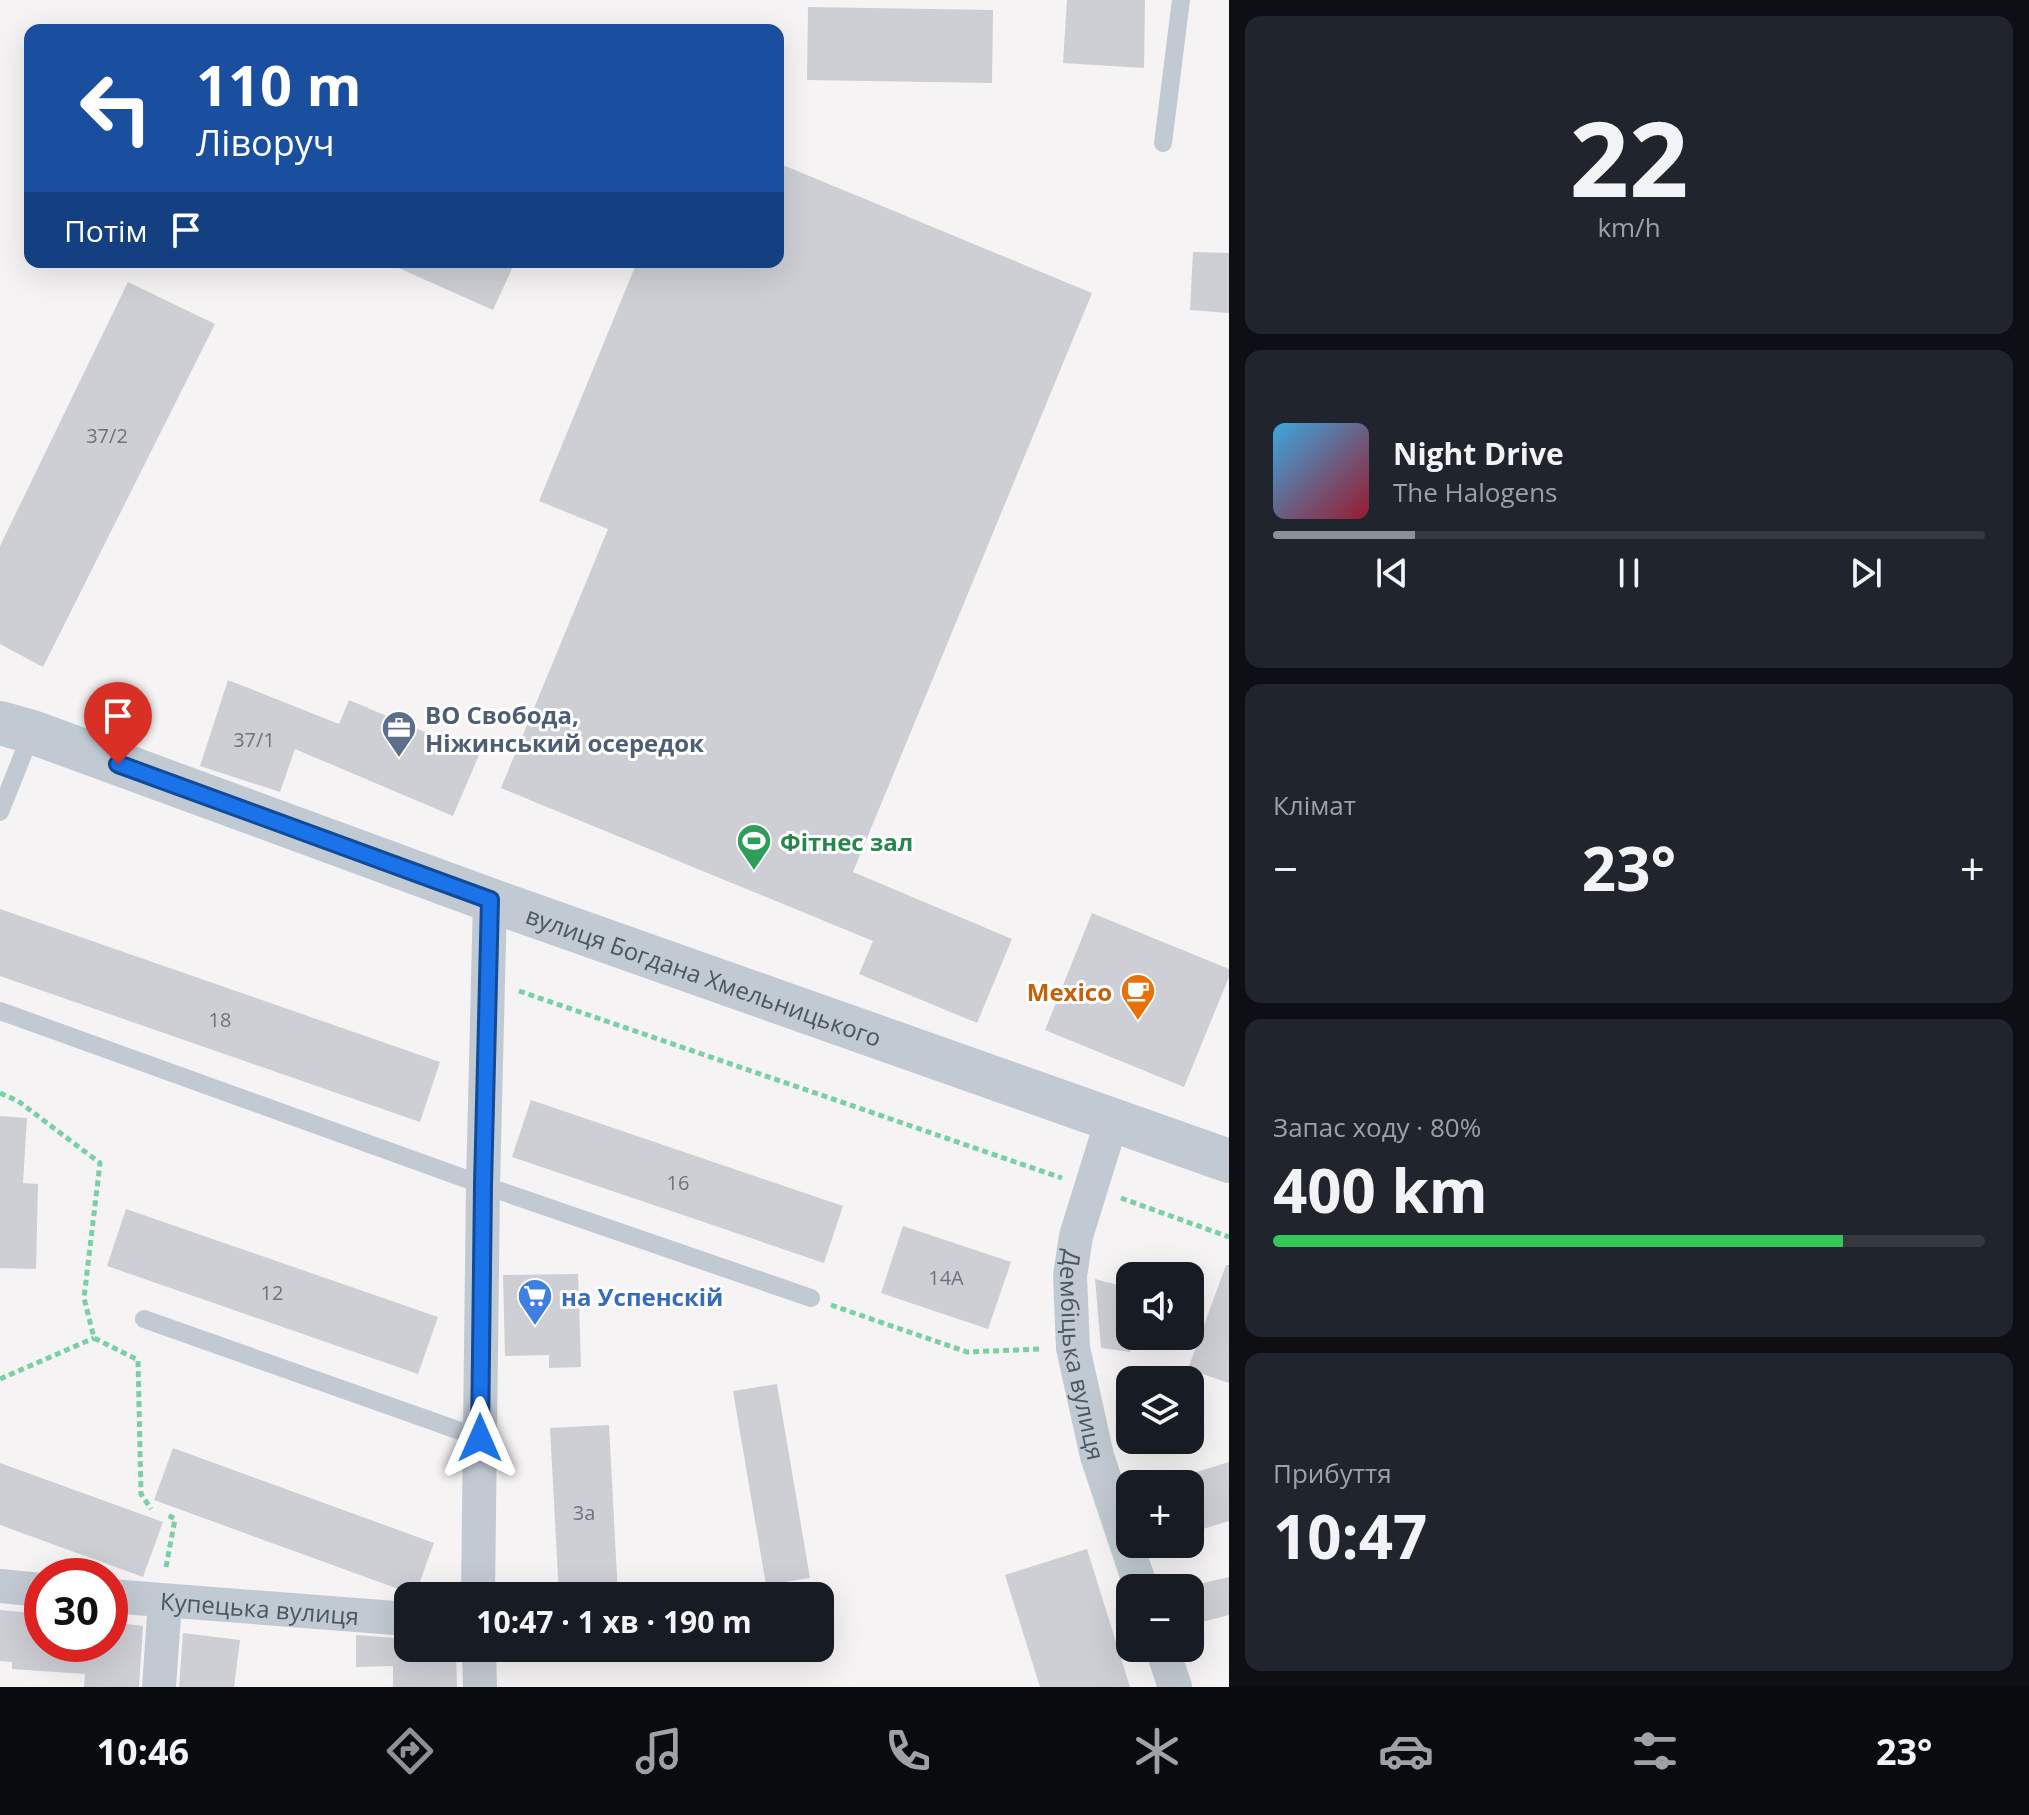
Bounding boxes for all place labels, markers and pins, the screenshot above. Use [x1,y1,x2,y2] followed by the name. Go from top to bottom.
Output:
[84,682,152,764] pin
[425,698,704,759] place label: ВО Свобода, Ніжинський осередок
[380,709,418,759] office icon: ВО Свобода, Ніжинський осередок
[735,822,773,872] sports icon: Фітнес зал
[780,825,913,858] place label: Фітнес зал
[1119,972,1157,1022] cafe icon: Mexico
[1027,975,1112,1008] place label: Mexico
[516,1277,554,1327] supermarket icon: на Успенскій
[561,1280,723,1313] place label: на Успенскій

